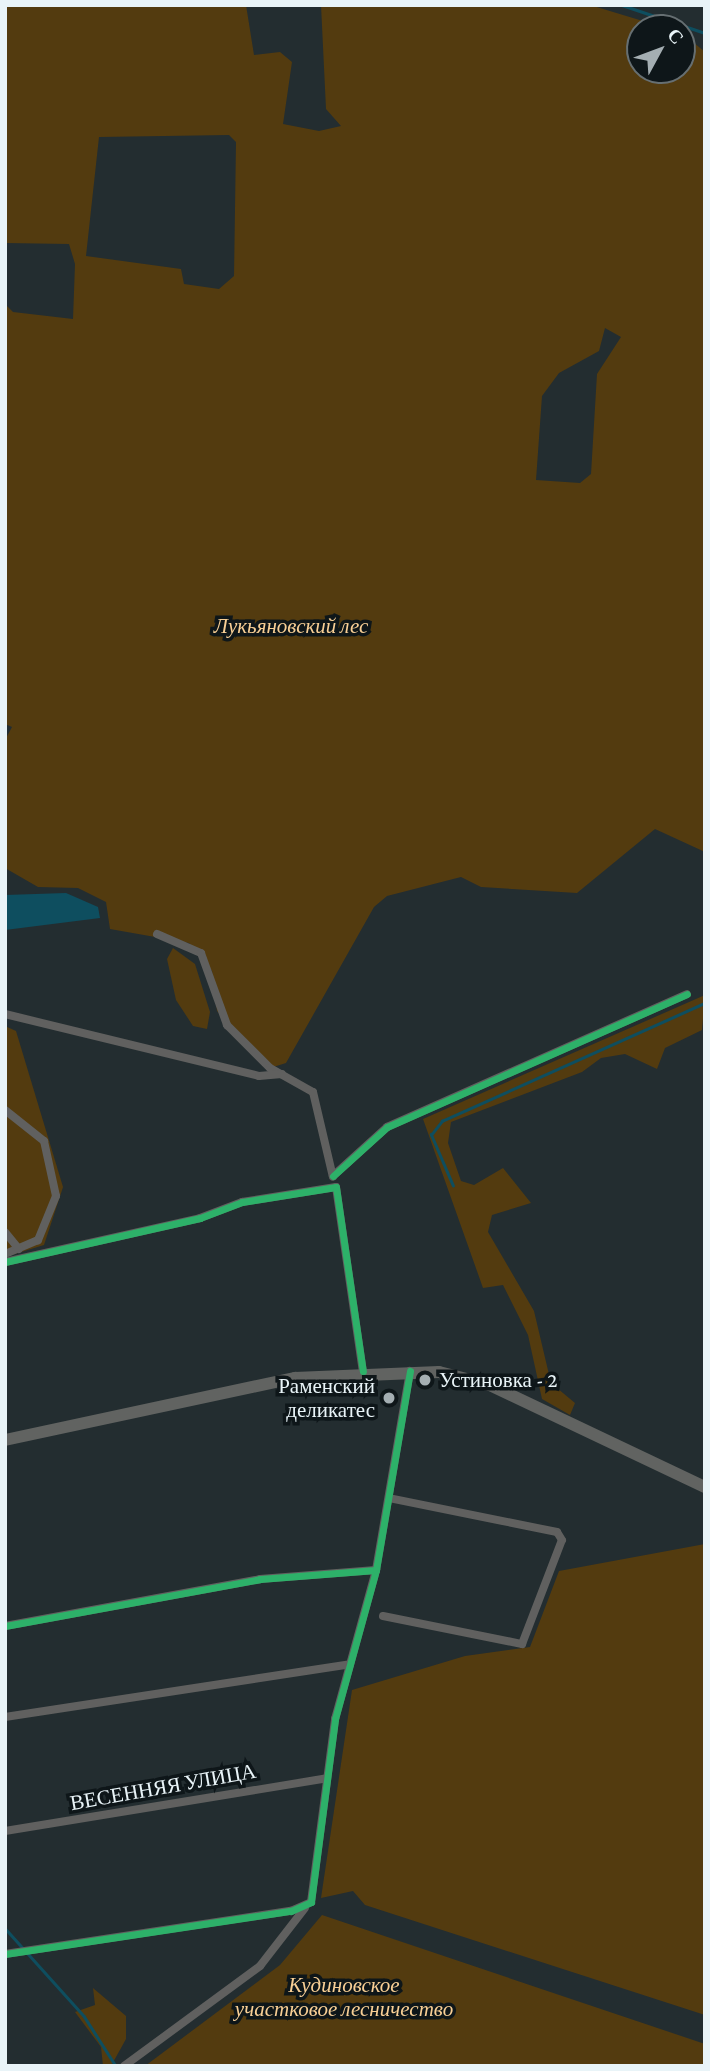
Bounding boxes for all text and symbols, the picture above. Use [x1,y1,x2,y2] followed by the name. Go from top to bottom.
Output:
[626,14,696,84] north arrow
[663,24,688,48] text: С
[214,613,368,639] park label: Лукьяновский лес
[439,1367,557,1393] place label: Устиновка - 2
[417,1372,433,1388] marker: Устиновка - 2
[278,1373,375,1423] place label: Раменский деликатес
[381,1390,397,1406] marker: Раменский деликатес
[68,1758,258,1816] street label: ВЕСЕННЯЯ УЛИЦА
[235,1972,453,2022] park label: Кудиновское участковое лесничество

